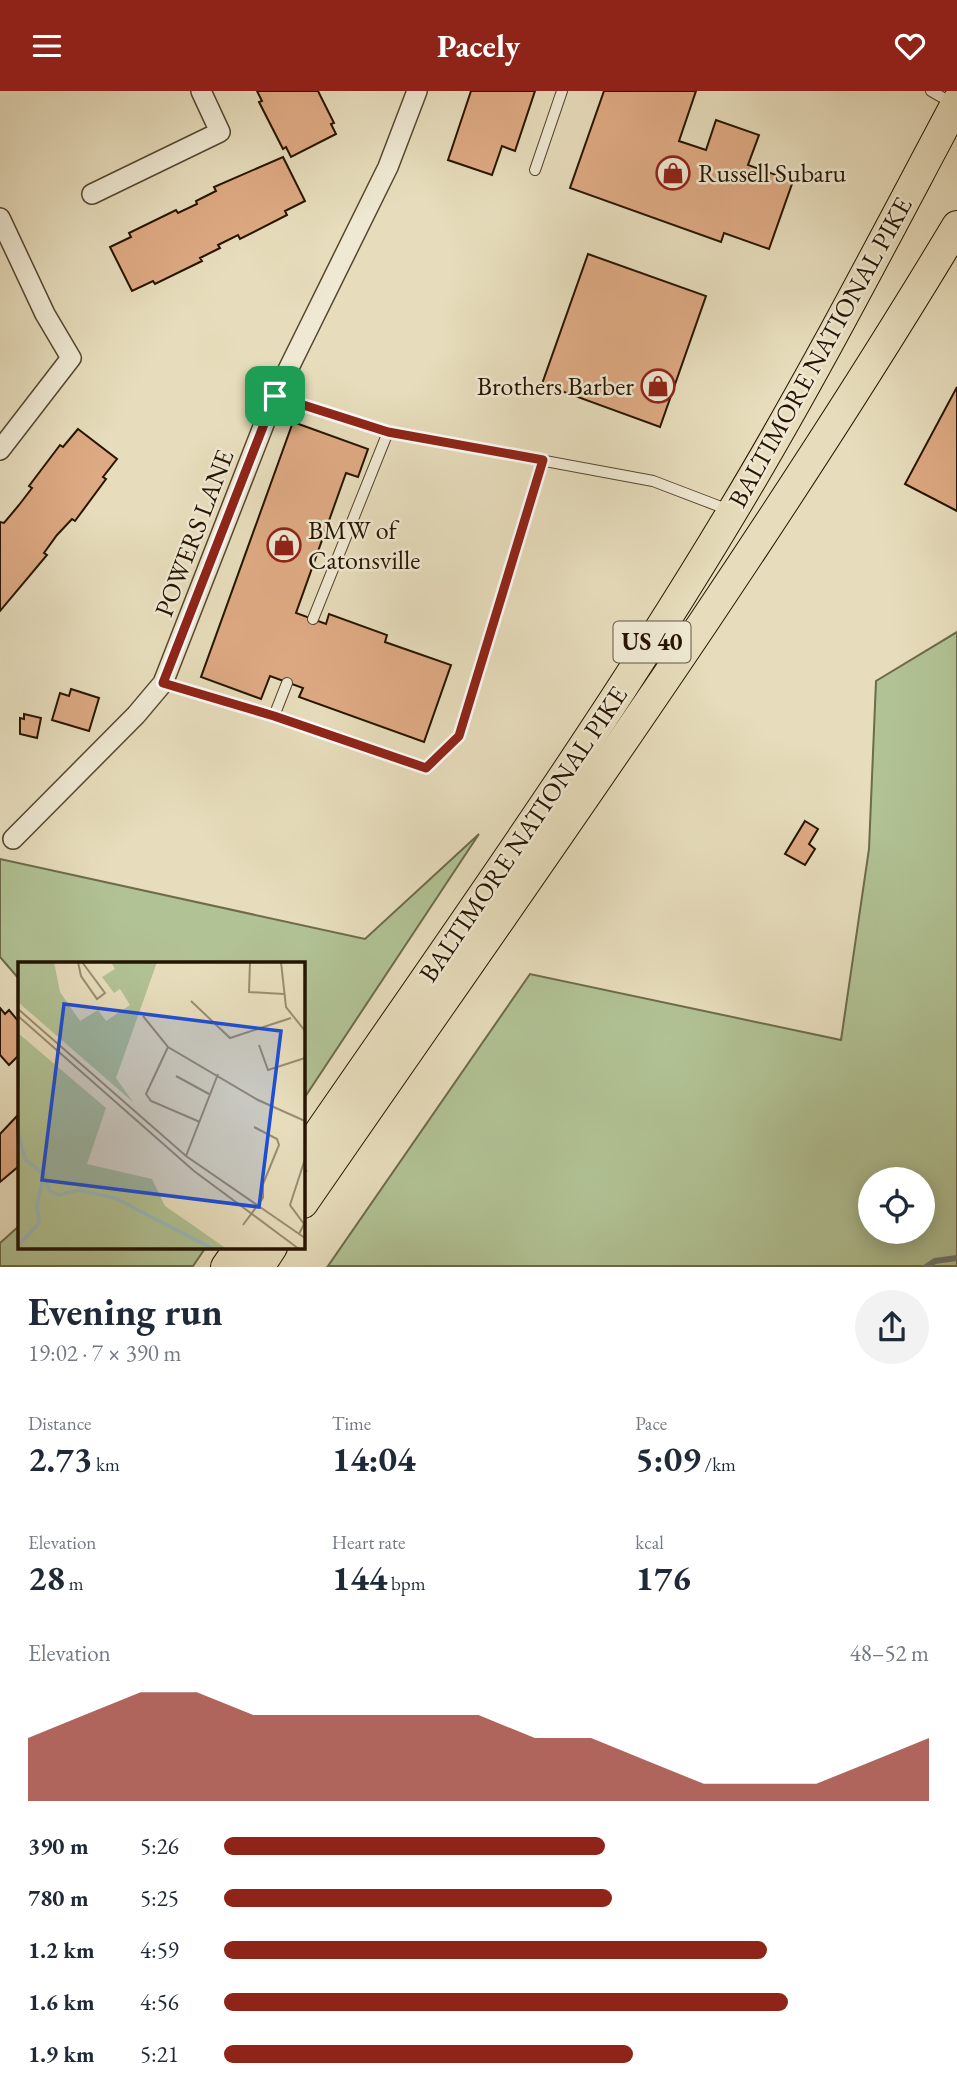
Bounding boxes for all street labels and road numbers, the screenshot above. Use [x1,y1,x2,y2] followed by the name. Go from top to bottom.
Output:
[720,190,920,513] street label: BALTIMORE NATIONAL PIKE
[147,444,242,621] street label: POWERS LANE
[614,621,690,663] road number: US 40
[411,679,635,989] street label: BALTIMORE NATIONAL PIKE

